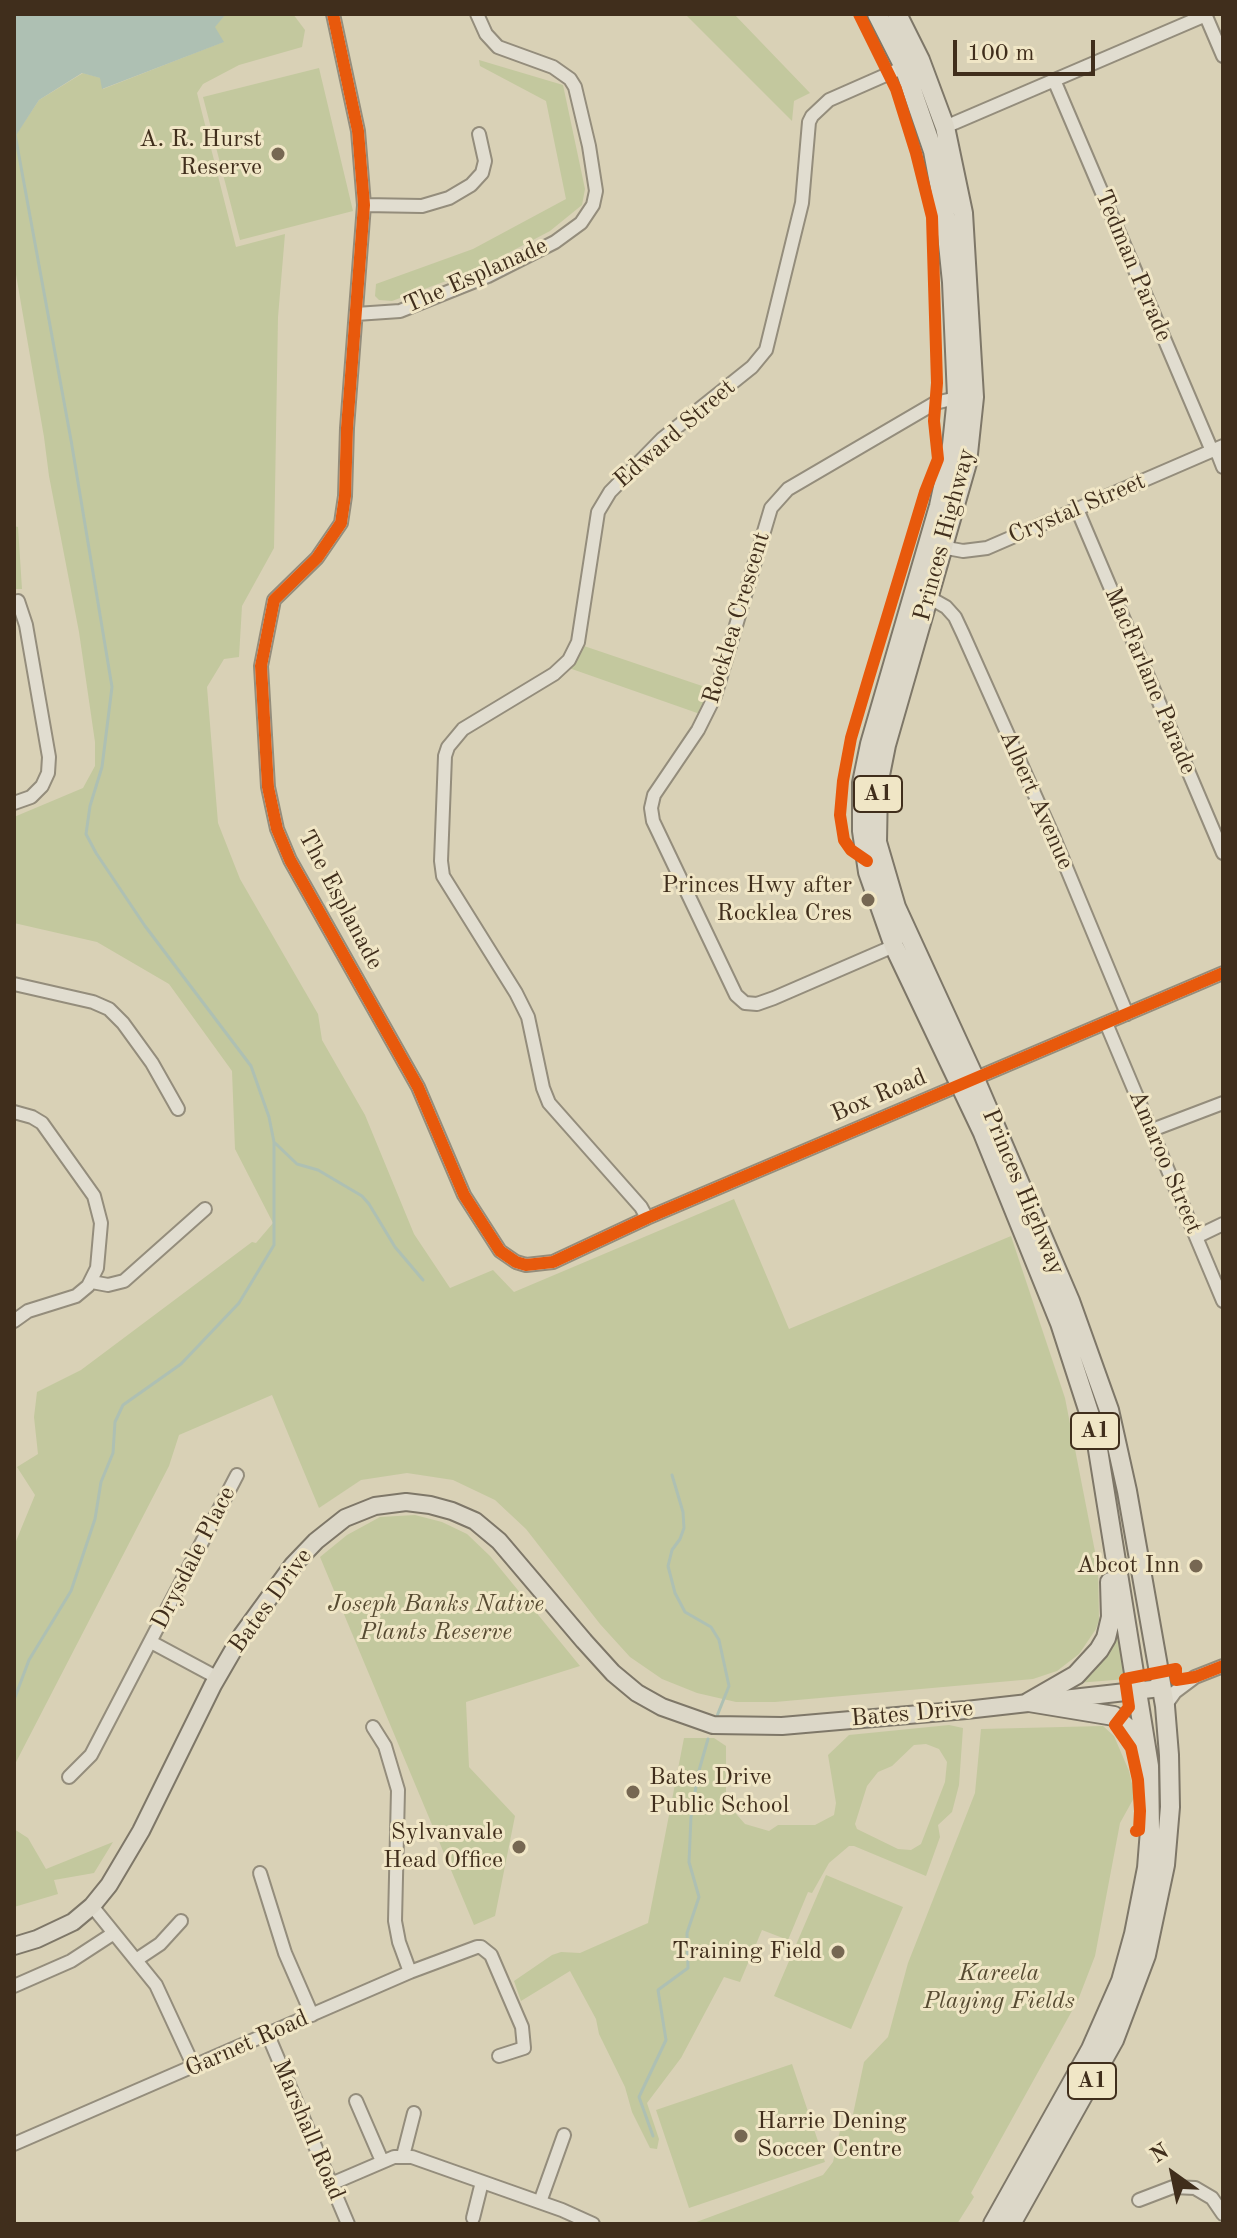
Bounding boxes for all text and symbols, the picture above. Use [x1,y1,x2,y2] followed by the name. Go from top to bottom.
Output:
[957,24,1099,74] scale bar
[967,42,1035,66] text: 100 m
[139,126,262,182] place label: A. R. Hurst Reserve
[269,145,287,163] marker: A. R. Hurst Reserve
[1088,186,1178,346] street label: Tedman Parade
[400,232,552,320] street label: The Esplanade
[608,373,742,495] street label: Edward Street
[908,445,982,625] street label: Princes Highway
[1004,467,1150,551] street label: Crystal Street
[697,529,777,707] street label: Rocklea Crescent
[1098,583,1202,779] street label: MacFarlane Parade
[992,726,1080,874] street label: Albert Avenue
[854,776,902,812] road number: A1
[291,825,389,975] street label: The Esplanade
[662,872,852,928] place label: Princes Hwy after Rocklea Cres
[859,891,877,909] marker: Princes Hwy after Rocklea Cres
[827,1063,931,1129] street label: Box Road
[1122,1086,1208,1238] street label: Amaroo Street
[975,1105,1071,1279] street label: Princes Highway
[1071,1413,1119,1449] road number: A1
[146,1482,242,1634] street label: Drysdale Place
[223,1543,319,1659] street label: Bates Drive
[1077,1552,1180,1580] place label: Abcot Inn
[1187,1557,1205,1575] marker: Abcot Inn
[328,1591,544,1647] park label: Joseph Banks Native Plants Reserve
[850,1694,974,1734] street label: Bates Drive
[649,1764,789,1820] place label: Bates Drive Public School
[624,1783,642,1801] marker: Bates Drive Public School
[383,1819,503,1875] place label: Sylvanvale Head Office
[510,1838,528,1856] marker: Sylvanvale Head Office
[672,1938,822,1966] place label: Training Field
[829,1943,847,1961] marker: Training Field
[923,1960,1075,2016] park label: Kareela Playing Fields
[181,2004,313,2084] street label: Garnet Road
[265,2055,351,2205] street label: Marshall Road
[1068,2063,1116,2099] road number: A1
[757,2108,907,2164] place label: Harrie Dening Soccer Centre
[732,2127,750,2145] marker: Harrie Dening Soccer Centre
[1133,2134,1213,2214] north arrow
[1147,2140,1173,2168] text: N

